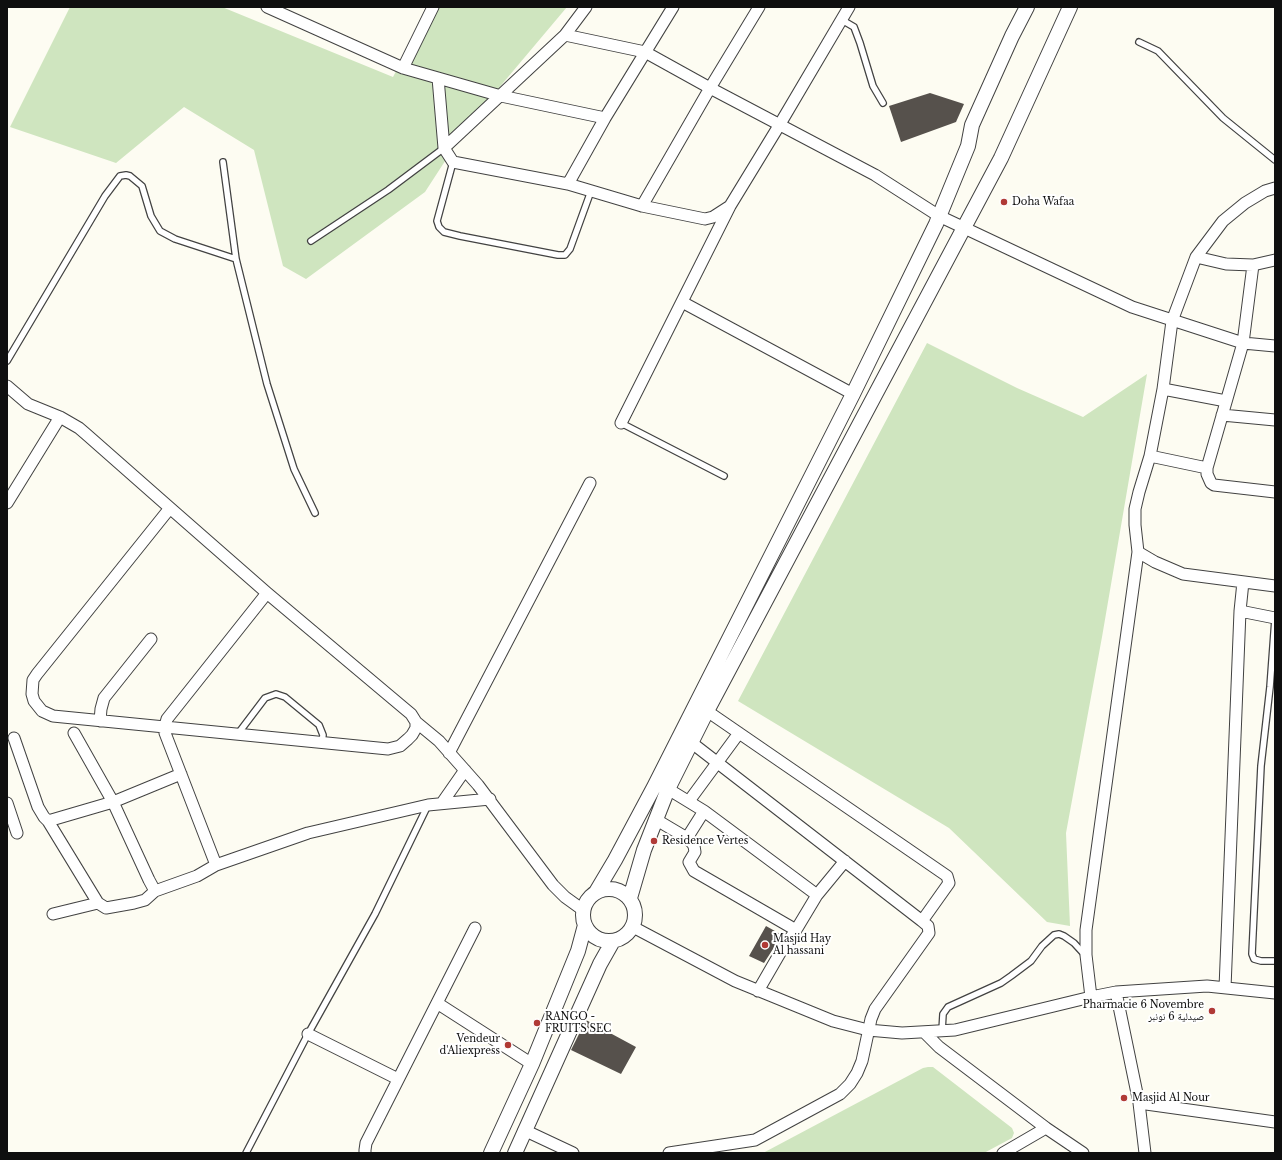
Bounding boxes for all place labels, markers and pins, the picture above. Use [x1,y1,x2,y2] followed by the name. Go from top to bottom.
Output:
[1012,196,1074,208] place label: Doha Wafaa
[999,197,1009,207] marker: Doha Wafaa
[662,835,748,847] place label: Residence Vertes
[649,836,659,846] marker: Residence Vertes
[773,933,831,956] place label: Masjid Hay Al hassani
[760,940,770,950] marker: Masjid Hay Al hassani
[1083,999,1204,1022] place label: Pharmacie 6 Novembre صيدلية 6 نونبر
[1207,1006,1217,1016] marker: Pharmacie 6 Novembre صيدلية 6 نونبر
[545,1011,611,1034] place label: RANGO - FRUITS SEC
[532,1018,542,1028] marker: RANGO - FRUITS SEC
[439,1033,500,1056] place label: Vendeur d'Aliexpress
[503,1040,513,1050] marker: Vendeur d'Aliexpress
[1132,1092,1210,1104] place label: Masjid Al Nour
[1119,1093,1129,1103] marker: Masjid Al Nour

